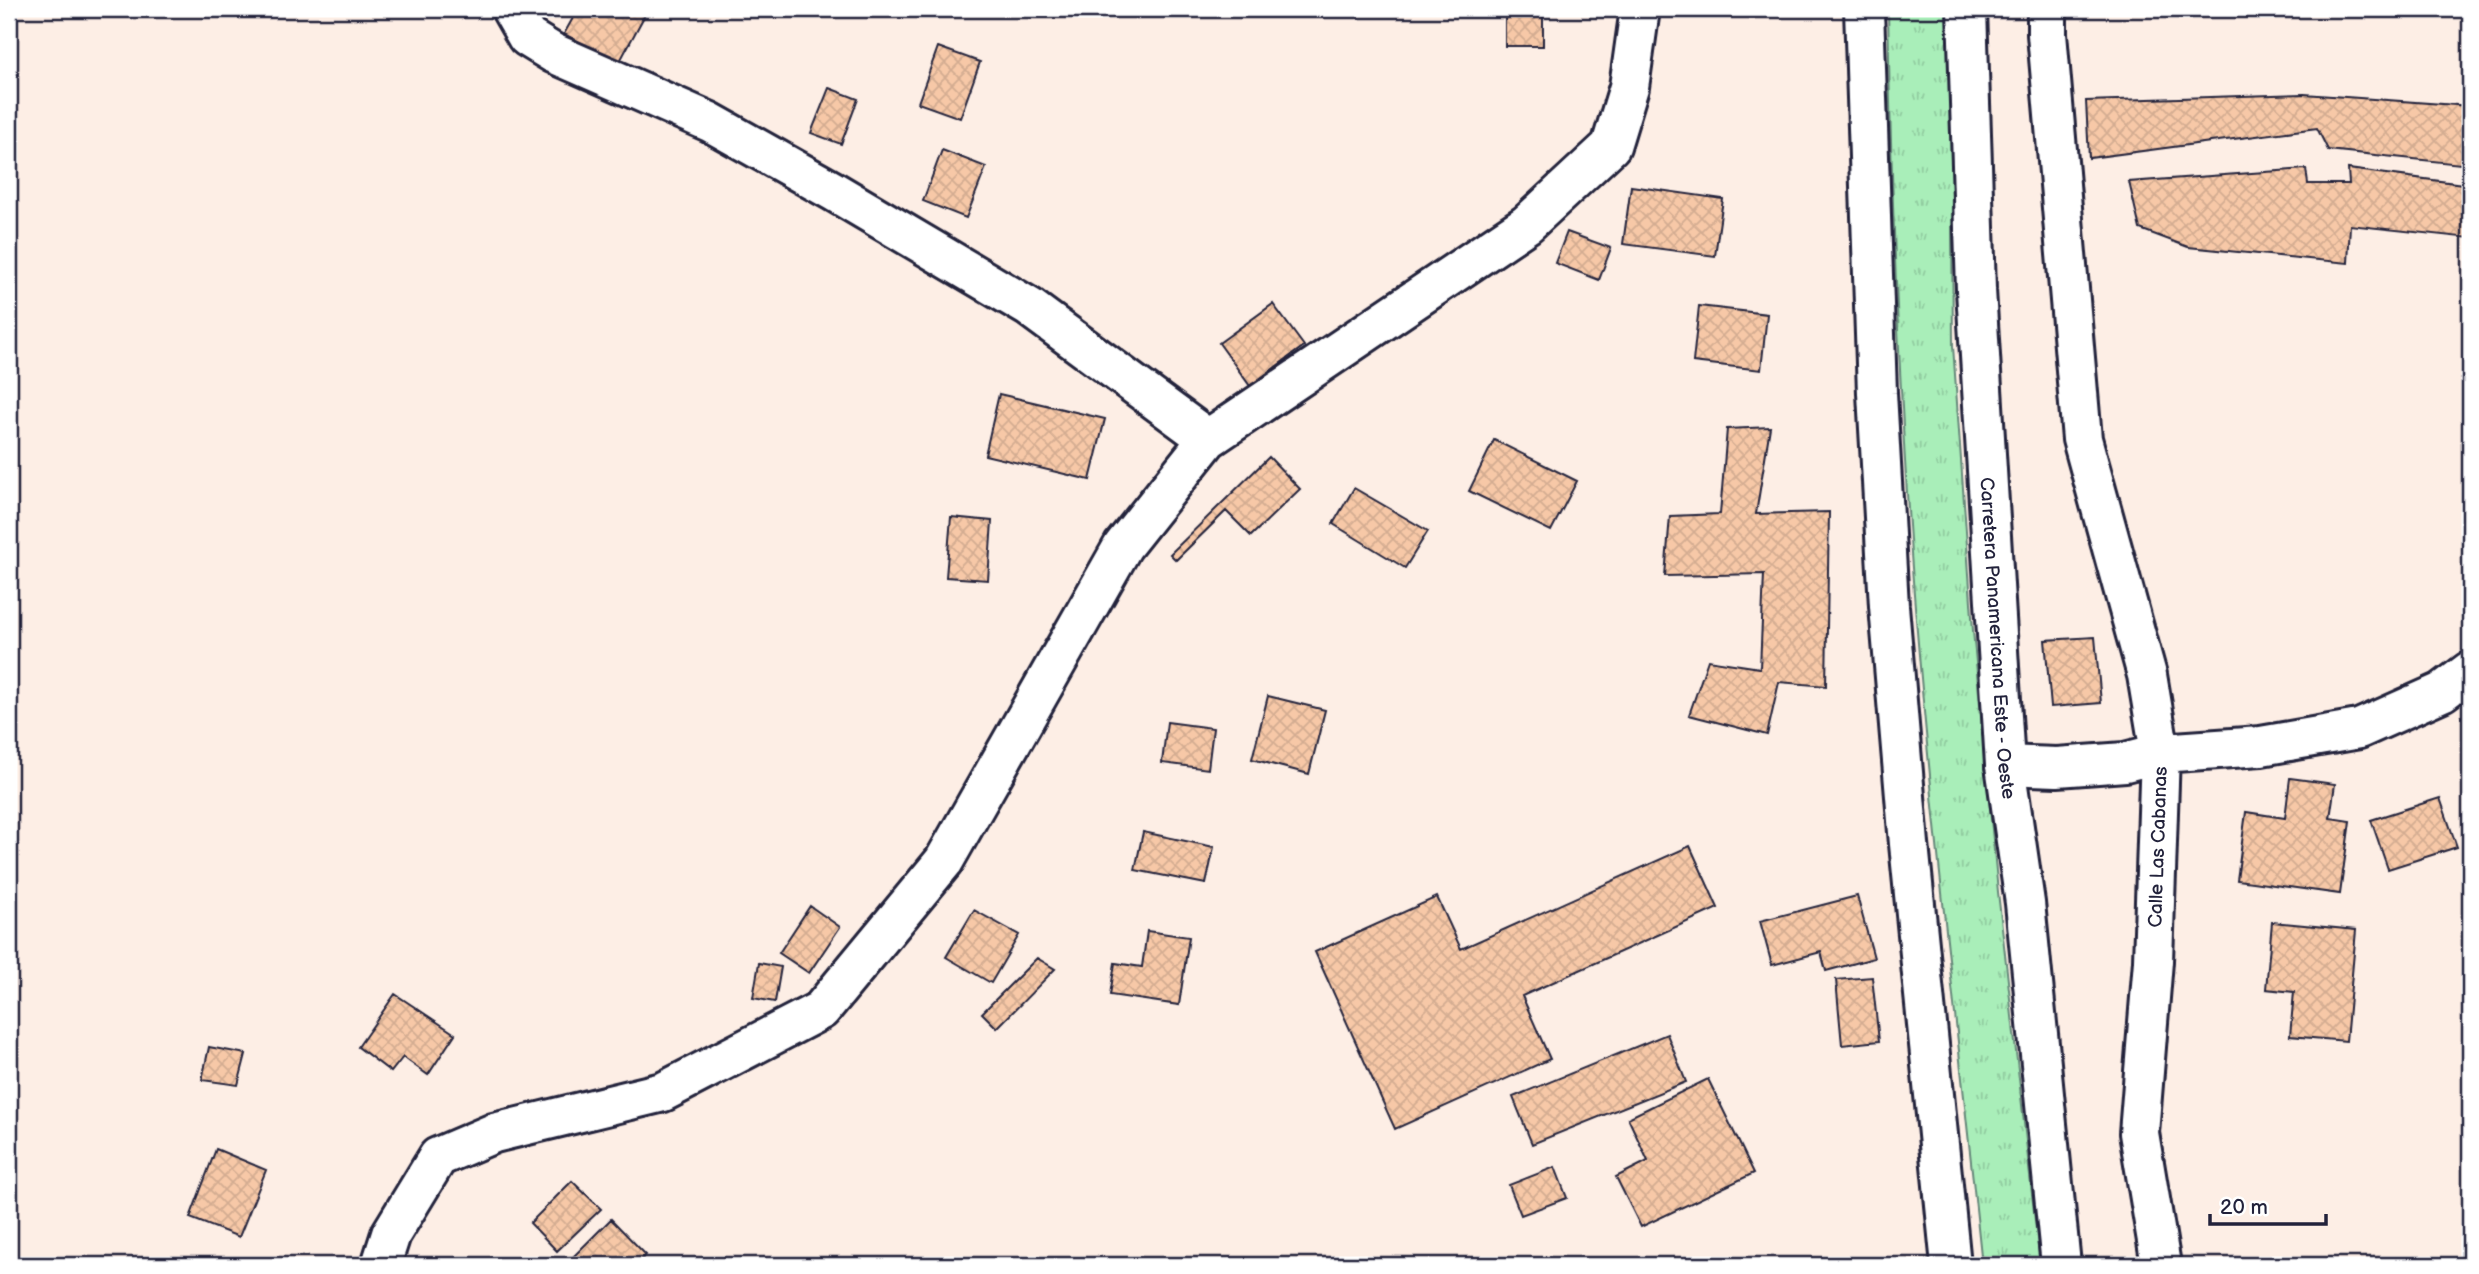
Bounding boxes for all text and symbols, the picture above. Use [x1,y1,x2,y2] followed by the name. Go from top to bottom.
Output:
[1974,477,2020,801] street label: Carretera Panamericana Este - Oeste
[2144,766,2173,928] street label: Calle Las Cabanas
[2210,1183,2325,1227] scale bar
[2220,1195,2268,1220] text: 20 m

